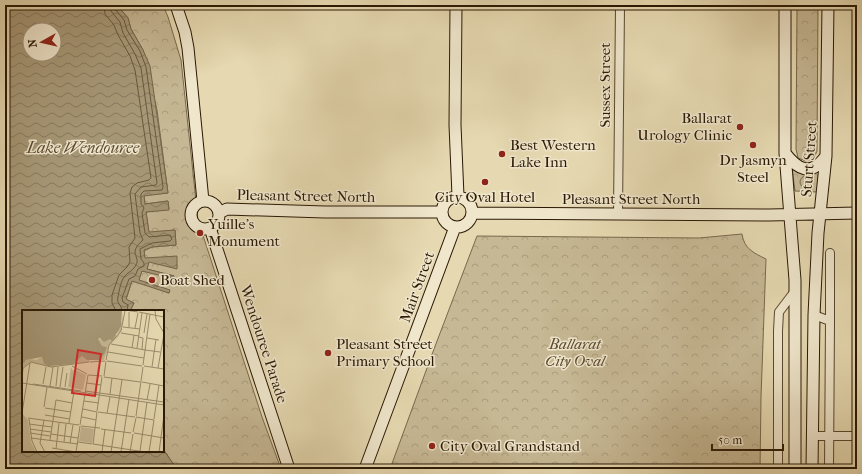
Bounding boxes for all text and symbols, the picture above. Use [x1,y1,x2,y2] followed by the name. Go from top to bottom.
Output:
[22,22,62,62] north arrow
[25,38,40,48] text: N
[596,42,614,128] street label: Sussex Street
[637,109,733,144] place label: Ballarat Urology Clinic
[797,120,821,198] street label: Sturt Street
[735,122,745,132] marker: Ballarat Urology Clinic
[510,136,596,171] place label: Best Western Lake Inn
[26,138,140,157] water label: Lake Wendouree
[748,140,758,150] marker: Dr Jasmyn Steel
[497,149,507,159] marker: Best Western Lake Inn
[719,151,787,186] place label: Dr Jasmyn Steel
[480,177,490,187] marker: City Oval Hotel
[236,186,376,206] street label: Pleasant Street North
[435,188,535,206] place label: City Oval Hotel
[562,190,701,208] street label: Pleasant Street North
[207,215,280,250] place label: Yuille's Monument
[195,228,205,238] marker: Yuille's Monument
[396,248,438,325] street label: Mair Street
[160,271,225,289] place label: Boat Shed
[147,275,157,285] marker: Boat Shed
[236,282,292,406] street label: Wendouree Parade
[22,310,164,452] inset map
[336,335,435,370] place label: Pleasant Street Primary School
[545,335,607,370] park label: Ballarat City Oval
[323,348,333,358] marker: Pleasant Street Primary School
[712,426,783,452] scale bar
[718,433,742,447] text: 50 m
[440,437,581,455] place label: City Oval Grandstand
[427,441,437,451] marker: City Oval Grandstand

